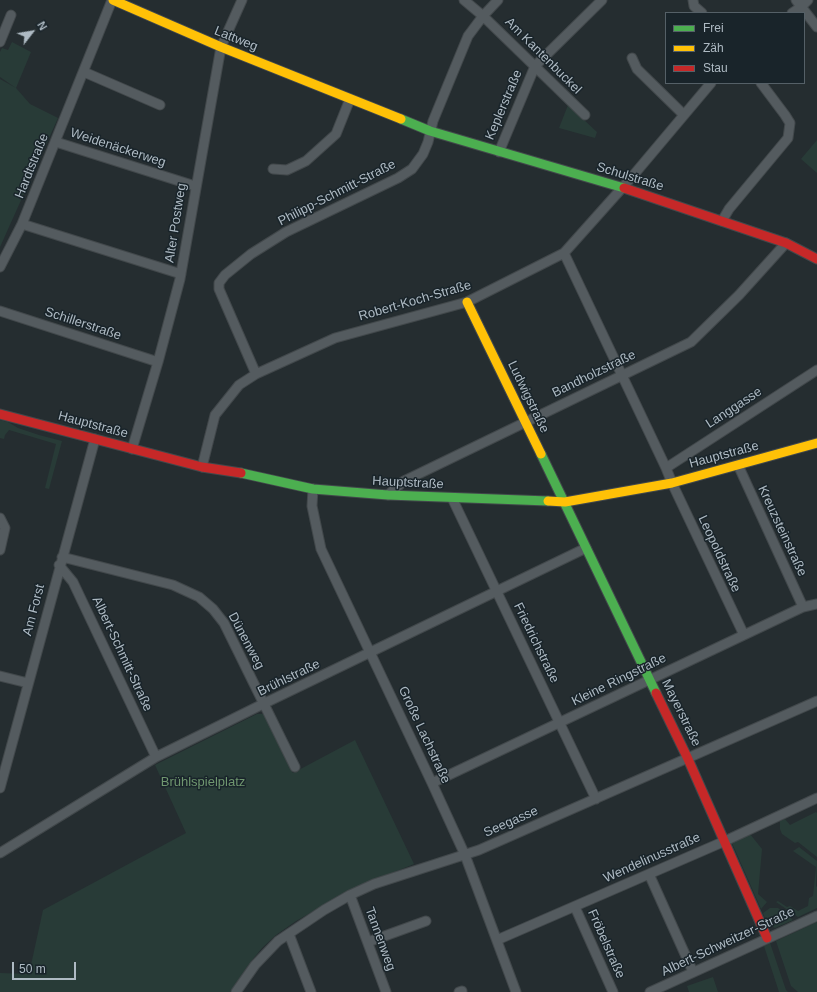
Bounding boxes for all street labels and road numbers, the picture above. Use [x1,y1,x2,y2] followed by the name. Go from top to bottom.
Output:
[501,14,585,98] street label: Am Kantenbuckel
[212,23,260,55] street label: Lattweg
[482,68,526,142] street label: Keplerstraße
[68,125,168,171] street label: Weidenäckerweg
[12,131,52,201] street label: Hardtstraße
[276,157,398,229] street label: Philipp-Schmitt-Straße
[595,159,665,195] street label: Schulstraße
[162,182,190,264] street label: Alter Postweg
[357,277,473,325] street label: Robert-Koch-Straße
[43,304,123,344] street label: Schillerstraße
[550,347,638,401] street label: Bandholzstraße
[504,359,552,435] street label: Ludwigstraße
[703,384,765,432] street label: Langgasse
[56,408,130,442] street label: Hauptstraße
[687,438,761,472] street label: Hauptstraße
[372,473,444,493] street label: Hauptstraße
[754,483,810,579] street label: Kreuzsteinstraße
[694,513,744,595] street label: Leopoldstraße
[20,583,48,637] street label: Am Forst
[89,594,155,714] street label: Albert-Schmitt-Straße
[510,600,562,686] street label: Friedrichstraße
[225,610,267,672] street label: Dünenweg
[569,650,669,710] street label: Kleine Ringstraße
[255,656,323,700] street label: Brühlstraße
[658,677,704,749] street label: Mayerstraße
[395,684,453,786] street label: Große Lachstraße
[481,803,541,841] street label: Seegasse
[601,830,703,886] street label: Wendelinusstraße
[659,904,797,980] street label: Albert-Schweitzer-Straße
[361,905,399,973] street label: Tannenweg
[584,907,628,981] street label: Fröbelstraße

